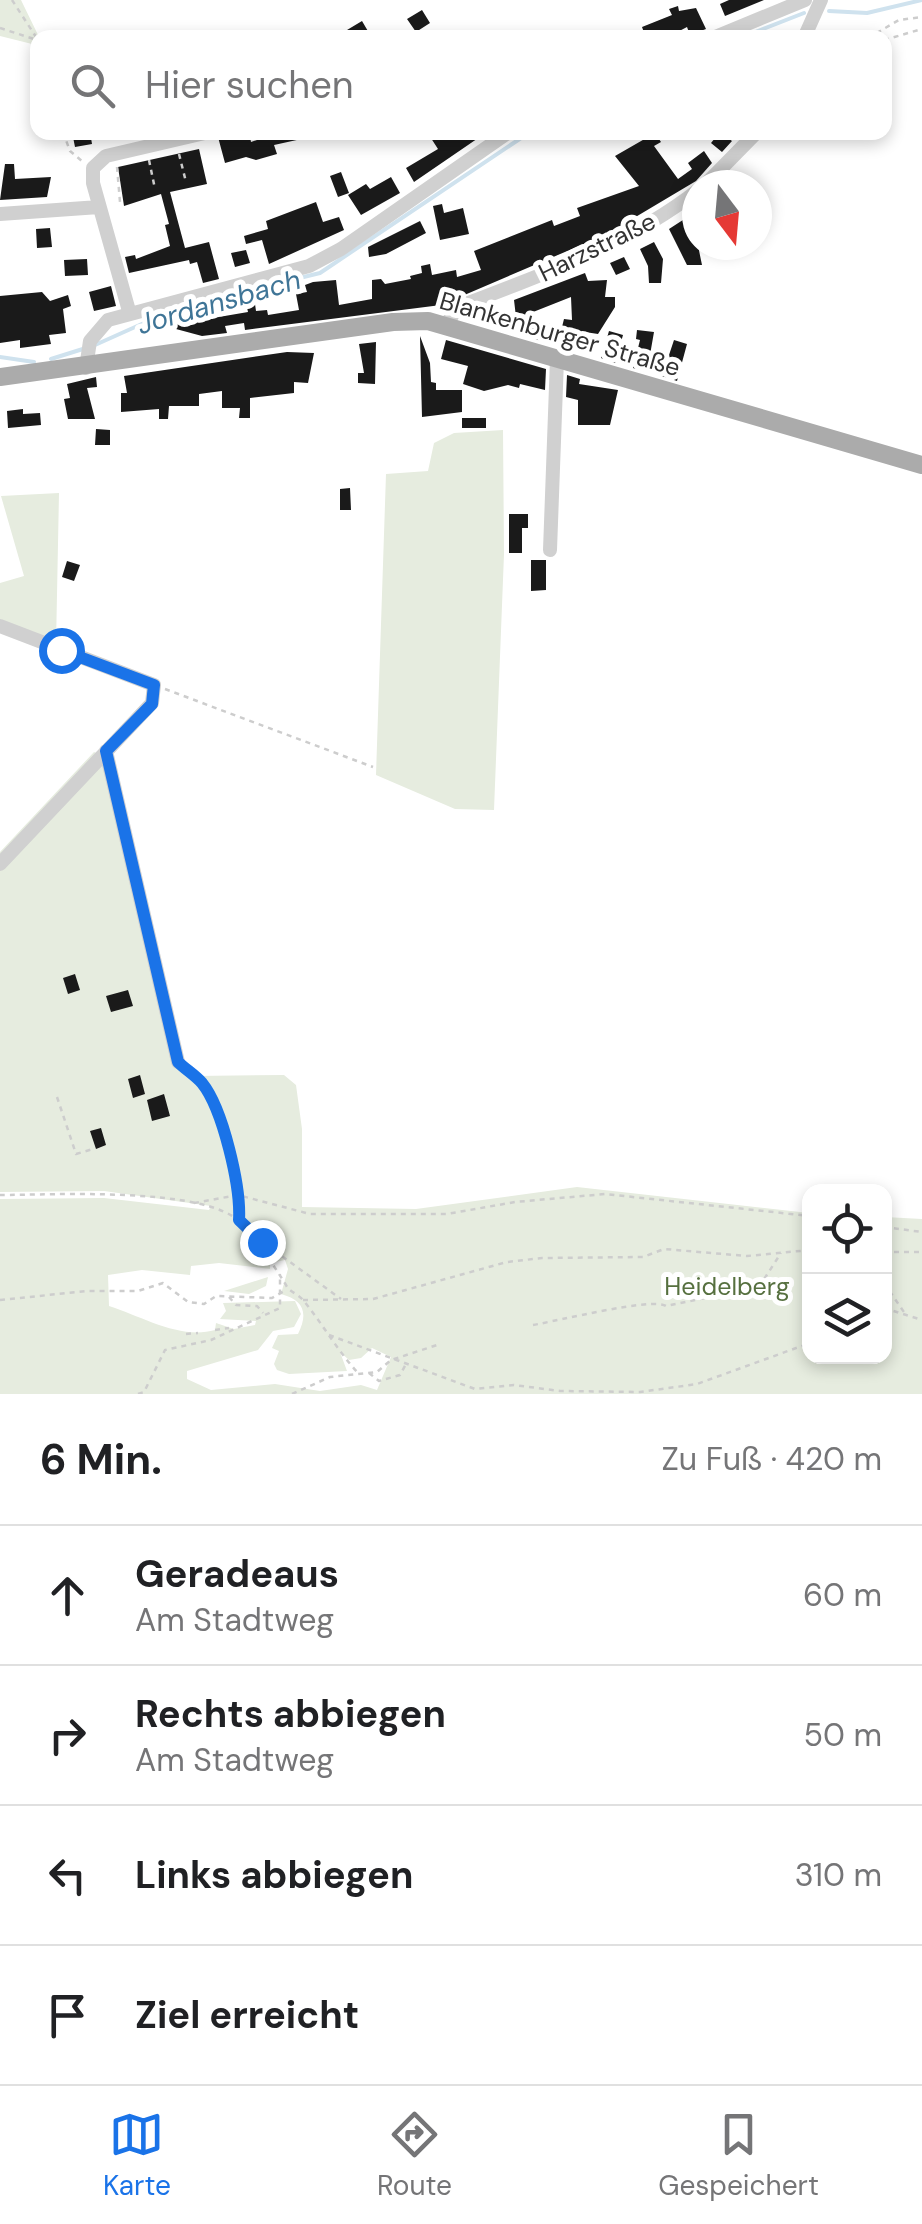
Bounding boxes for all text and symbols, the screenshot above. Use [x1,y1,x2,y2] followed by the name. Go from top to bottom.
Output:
[30,30,892,140] search box
[65,58,120,113] icon: search
[145,60,354,110] text: Hier suchen
[682,170,772,260] north arrow
[533,204,661,290] street label: Harzstraße
[133,261,305,343] water label: Jordansbach
[436,284,684,384] street label: Blankenburger Straße
[39,628,85,674] route start
[802,1184,892,1364] map controls
[802,1184,892,1274] button: locate
[240,1220,286,1266] route end
[664,1270,790,1303] park label: Heidelberg
[802,1274,892,1364] button: layers
[40,1432,162,1487] text: 6 Min.
[661,1438,882,1480] text: Zu Fuß · 420 m
[135,1549,339,1599] text: Geradeaus
[40,1568,95,1623] icon: ahead
[803,1574,882,1616] text: 60 m
[135,1599,334,1641] text: Am Stadtweg
[135,1689,446,1739] text: Rechts abbiegen
[40,1708,95,1763] icon: right
[804,1714,882,1756] text: 50 m
[135,1739,334,1781] text: Am Stadtweg
[40,1848,95,1903] icon: left
[135,1850,413,1900] text: Links abbiegen
[795,1854,882,1896] text: 310 m
[40,1988,95,2043] icon: arrive
[135,1990,359,2040] text: Ziel erreicht
[103,2107,171,2204] tab: Karte
[377,2107,452,2204] tab: Route
[658,2107,819,2204] tab: Gespeichert

